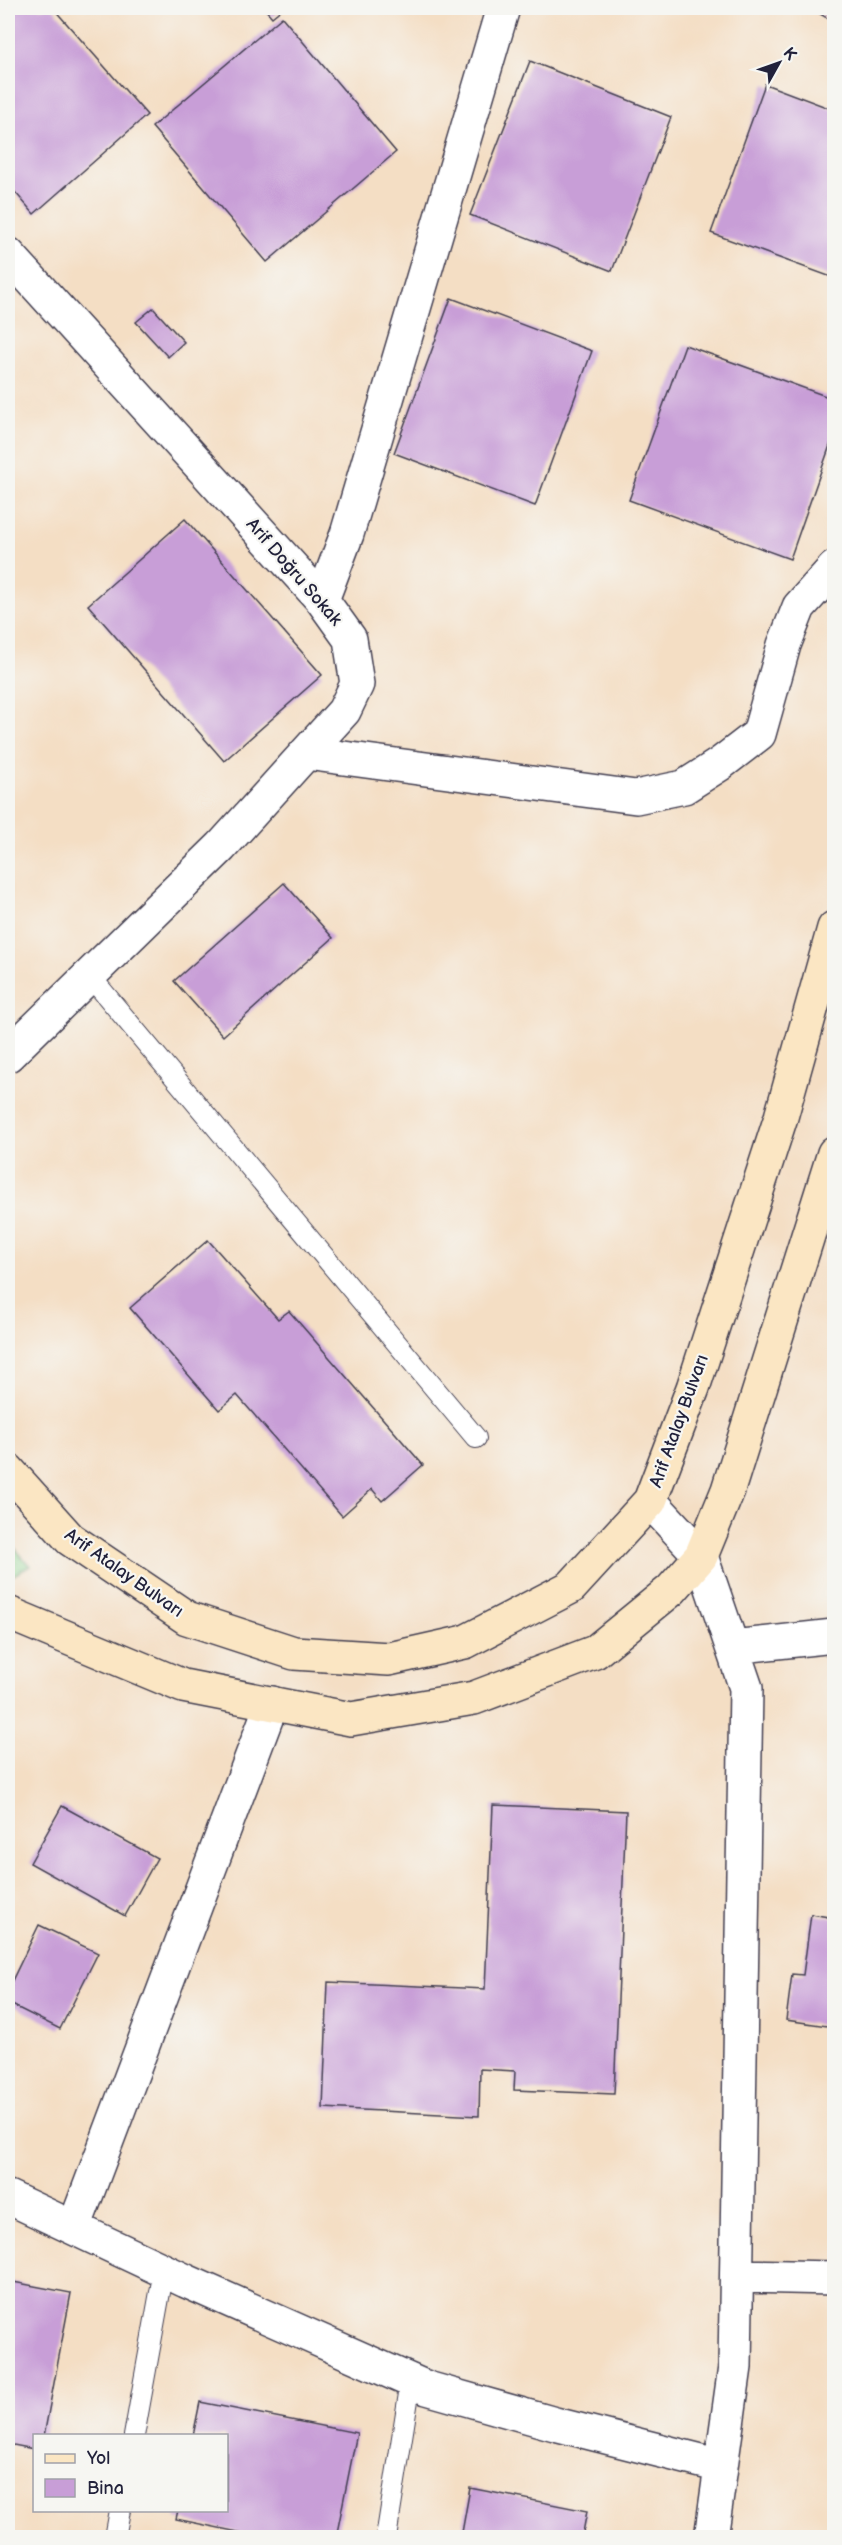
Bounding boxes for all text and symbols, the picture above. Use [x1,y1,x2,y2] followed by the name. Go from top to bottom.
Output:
[749,33,809,93] north arrow
[779,44,800,65] text: K
[242,514,346,630] street label: Arif Doğru Sokak
[645,1352,713,1490] street label: Arif Atalay Bulvarı
[61,1524,187,1622] street label: Arif Atalay Bulvarı
[33,2434,228,2512] legend
[86,2448,110,2469] text: Yol
[87,2478,124,2499] text: Bina

